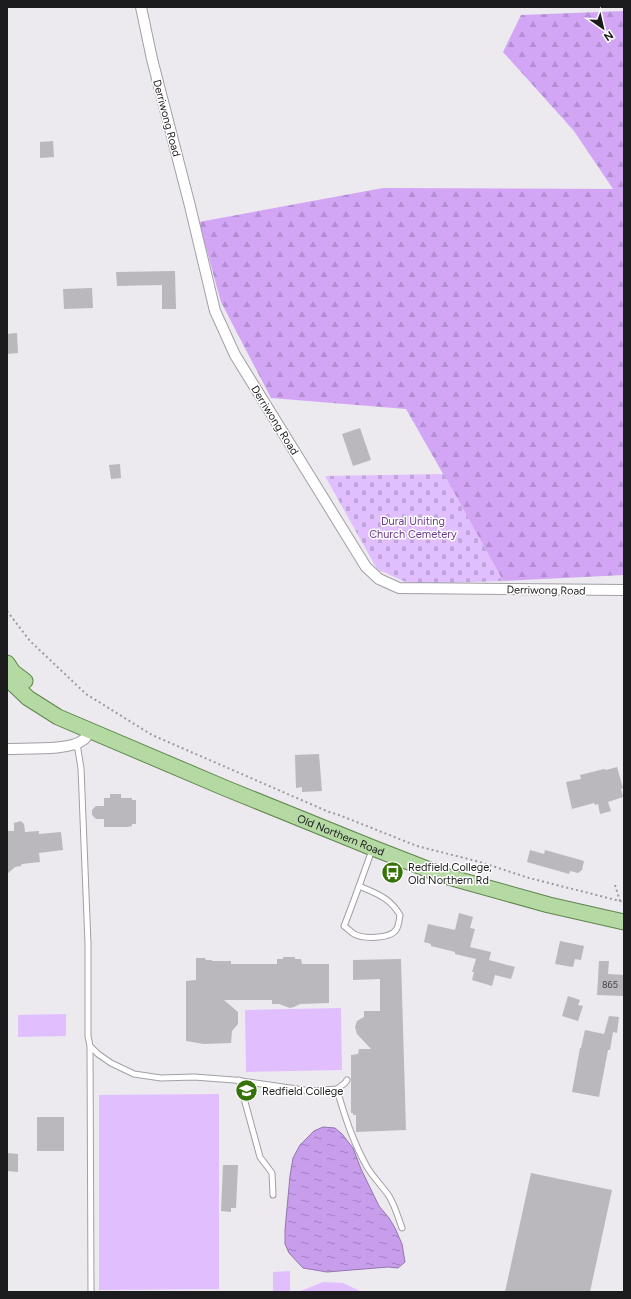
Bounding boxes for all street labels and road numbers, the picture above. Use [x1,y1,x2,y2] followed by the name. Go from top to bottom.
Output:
[150,78,183,158] street label: Derriwong Road
[248,383,301,457] street label: Derriwong Road
[506,583,586,598] street label: Derriwong Road
[295,812,386,859] street label: Old Northern Road

